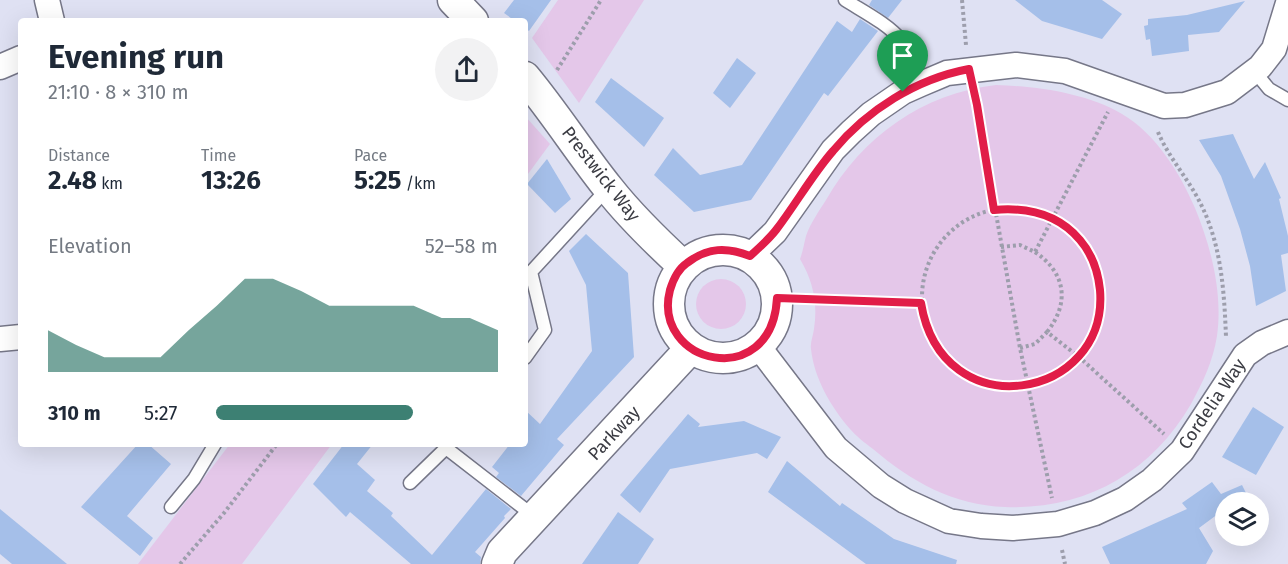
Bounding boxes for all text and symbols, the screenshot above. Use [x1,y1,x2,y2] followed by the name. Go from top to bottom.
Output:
[877,30,928,92] pin
[48,37,224,77] text: Evening run
[435,38,498,101] button: share
[886,39,919,72] icon: arrive
[48,80,189,104] text: 21:10 · 8 × 310 m
[557,122,645,226] street label: Prestwick Way
[48,146,110,165] text: Distance
[201,146,236,165] text: Time
[354,146,387,165] text: Pace
[48,165,97,196] text: 2.48
[201,165,261,196] text: 13:26
[354,165,402,196] text: 5:25
[97,174,123,193] text: km
[402,174,436,193] text: /km
[48,234,132,258] text: Elevation
[425,234,498,258] text: 52–58 m
[1174,354,1251,454] street label: Cordelia Way
[48,401,101,425] text: 310 m
[144,401,177,425] text: 5:27
[583,401,645,465] street label: Parkway
[1215,492,1269,546] map controls
[1215,492,1269,546] button: layers

